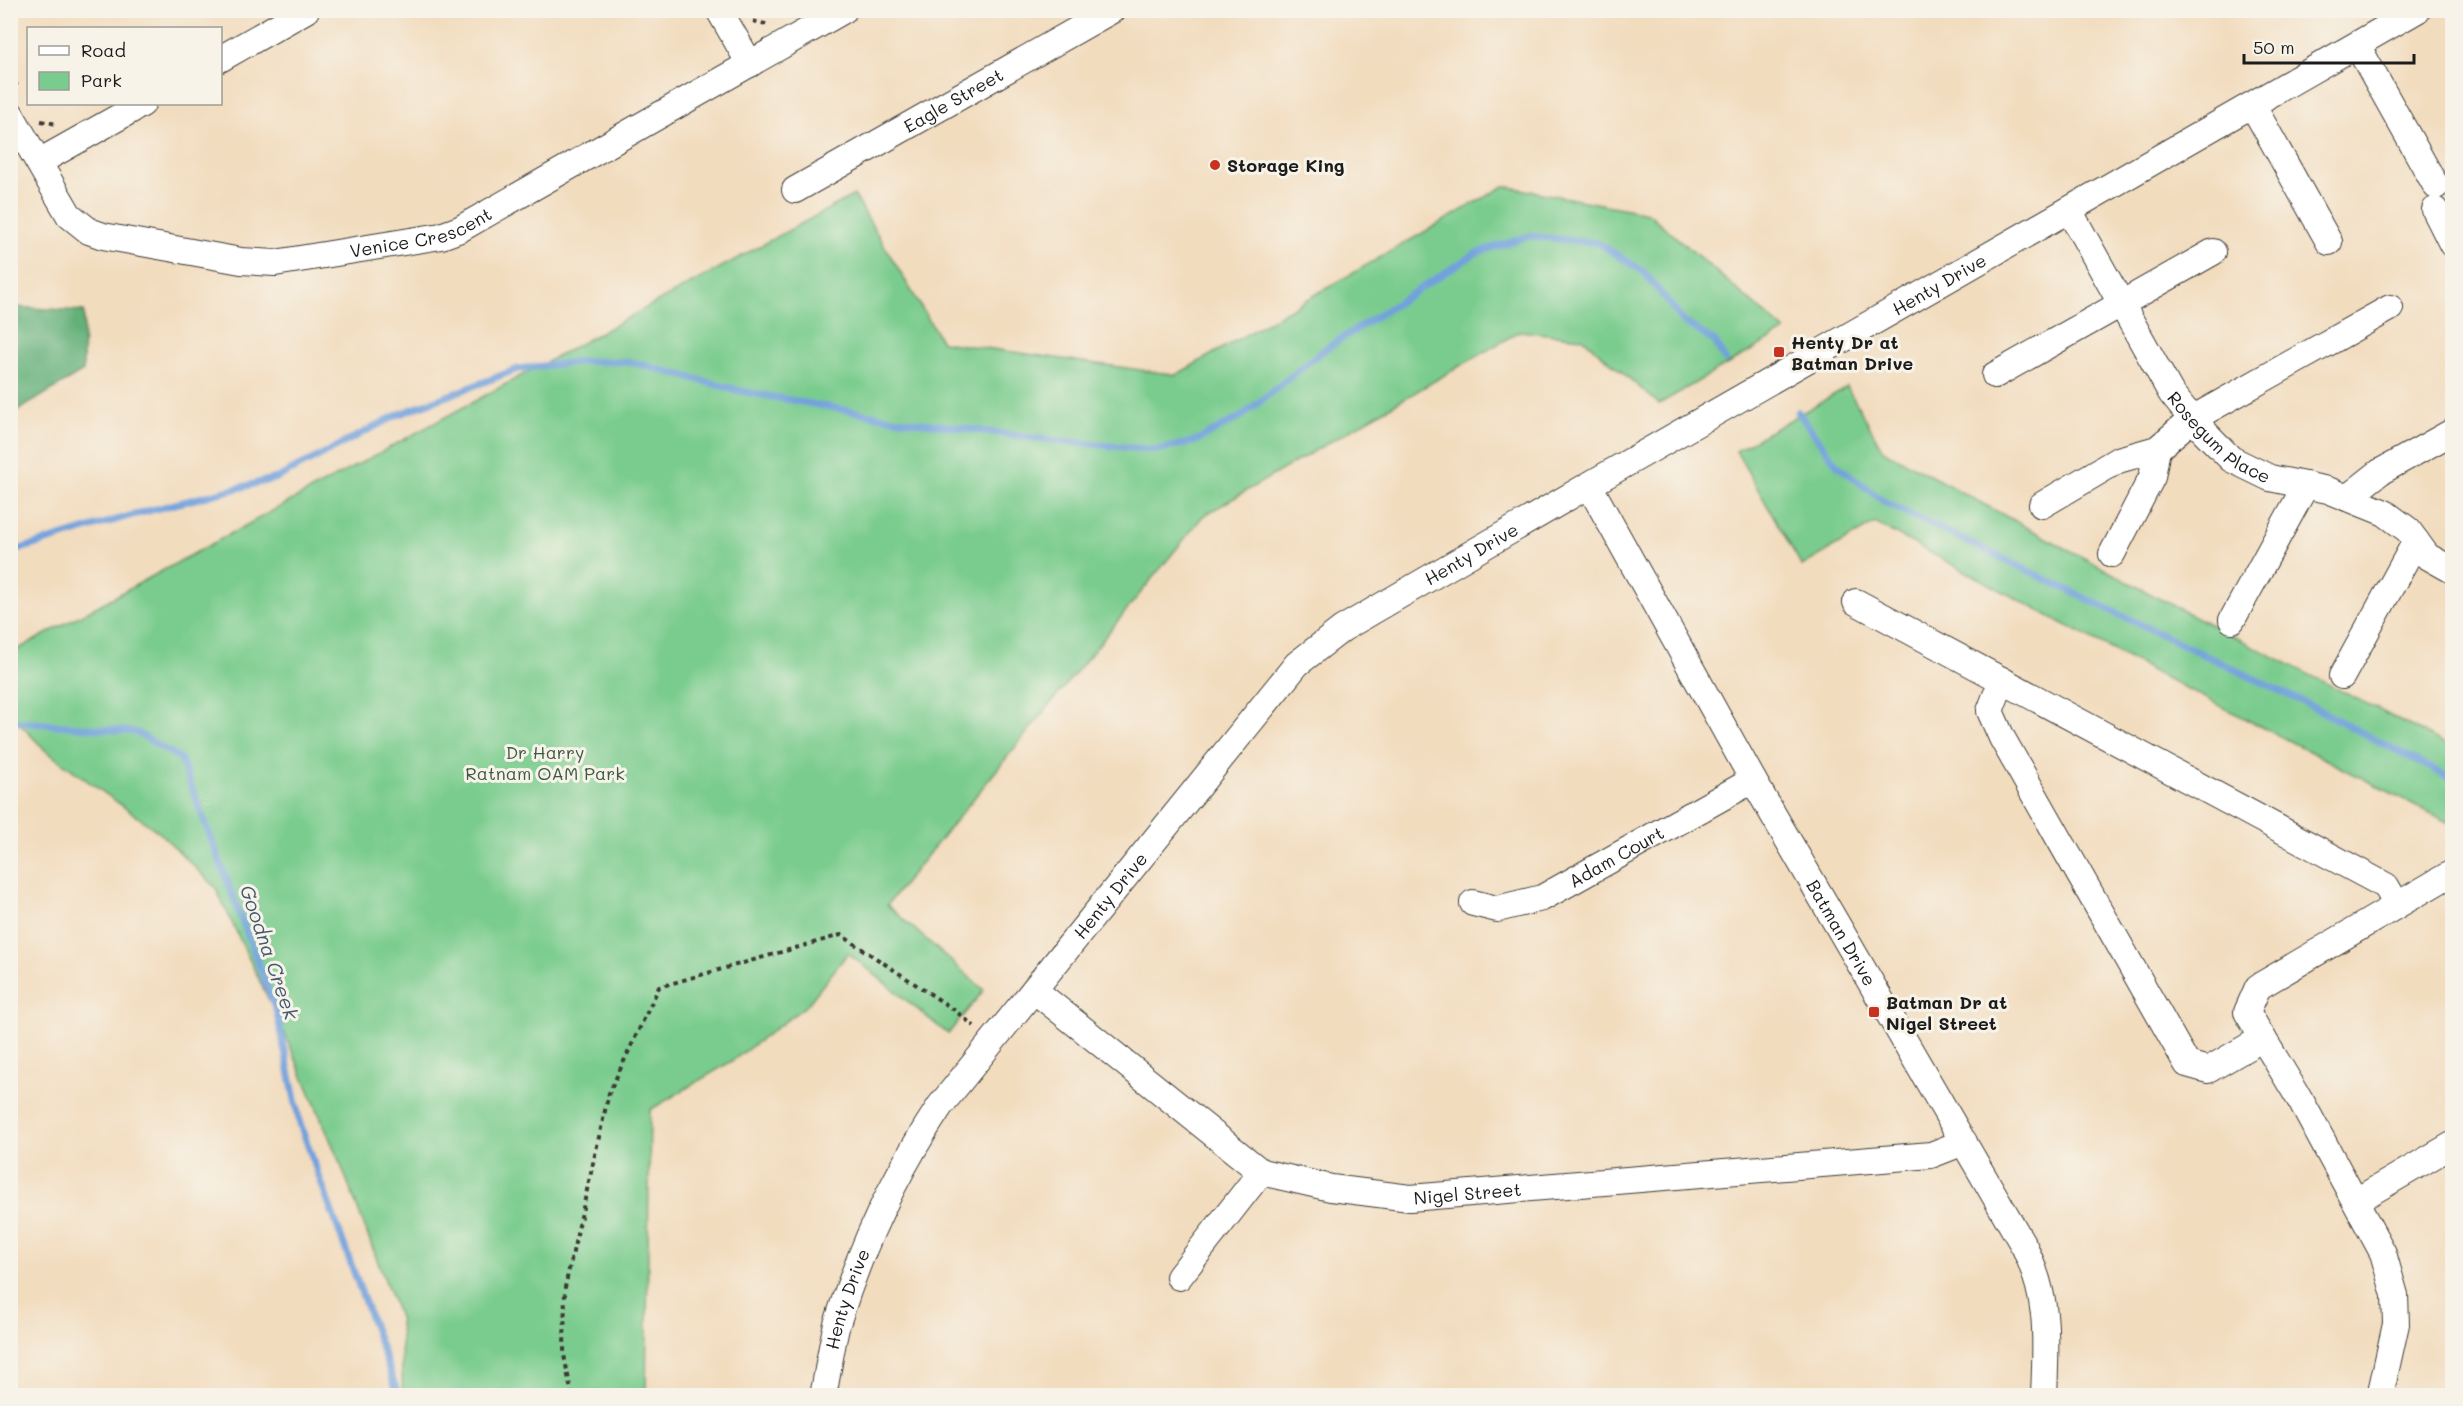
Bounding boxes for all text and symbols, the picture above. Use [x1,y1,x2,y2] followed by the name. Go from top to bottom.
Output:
[27,27,222,105] legend
[2244,27,2414,65] scale bar
[2253,35,2295,59] text: 50 m
[81,38,126,62] text: Road
[899,62,1007,138] street label: Eagle Street
[81,68,122,92] text: Park
[1227,153,1345,177] place label: Storage King
[1208,158,1222,172] marker: Storage King
[348,201,496,263] street label: Venice Crescent
[1888,248,1990,321] street label: Henty Drive
[1791,330,1913,375] place label: Henty Dr at Batman Drive
[1772,345,1786,359] marker: Henty Dr at Batman Drive
[2162,386,2275,489] street label: Rosegum Place
[1420,517,1522,590] street label: Henty Drive
[465,740,625,785] park label: Dr Harry Ratnam OAM Park
[1564,820,1668,893] street label: Adam Court
[1068,847,1152,944] street label: Henty Drive
[1801,875,1882,990] street label: Batman Drive
[235,881,305,1023] water label: Goodna Creek
[1886,990,2007,1035] place label: Batman Dr at Nigel Street
[1867,1005,1881,1019] marker: Batman Dr at Nigel Street
[1413,1177,1522,1210] street label: Nigel Street
[820,1245,875,1351] street label: Henty Drive

